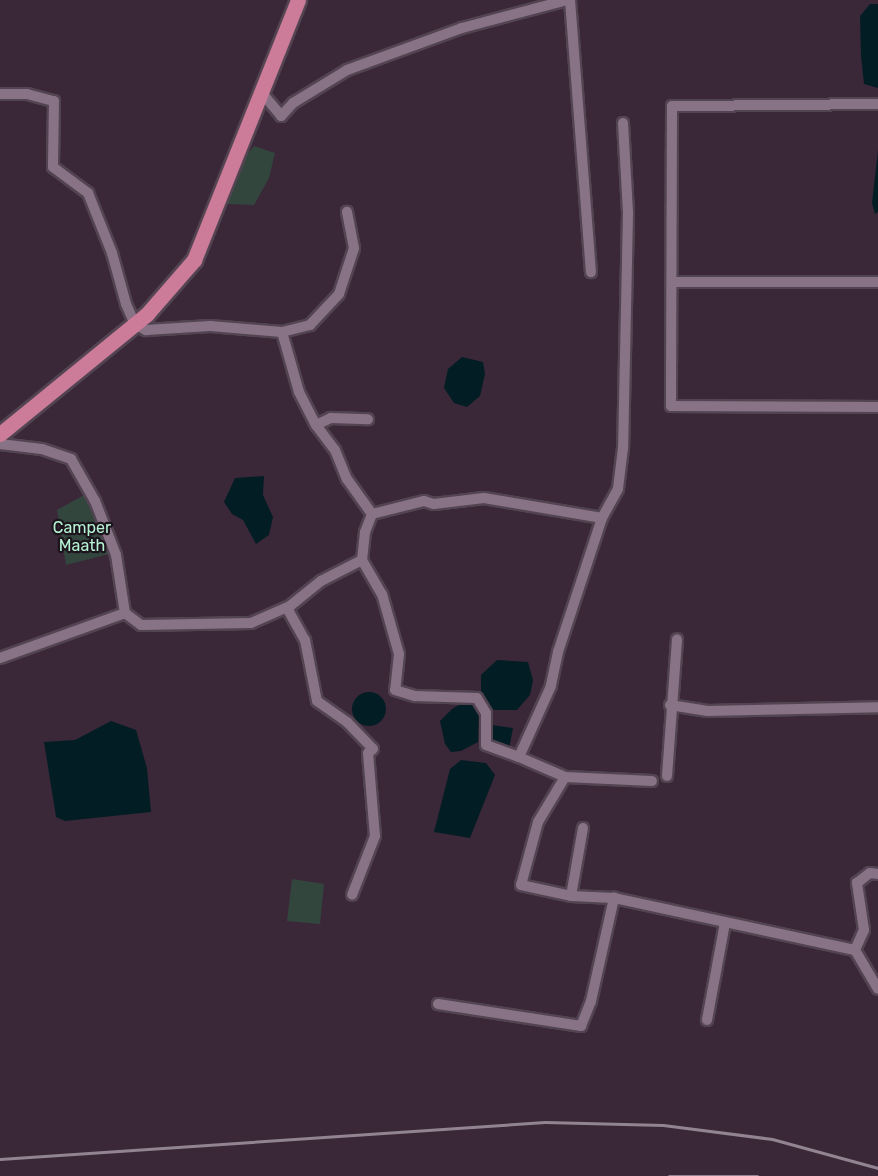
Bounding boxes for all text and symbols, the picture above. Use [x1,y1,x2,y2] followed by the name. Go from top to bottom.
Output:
[53,518,111,556] park label: Camper Maath

